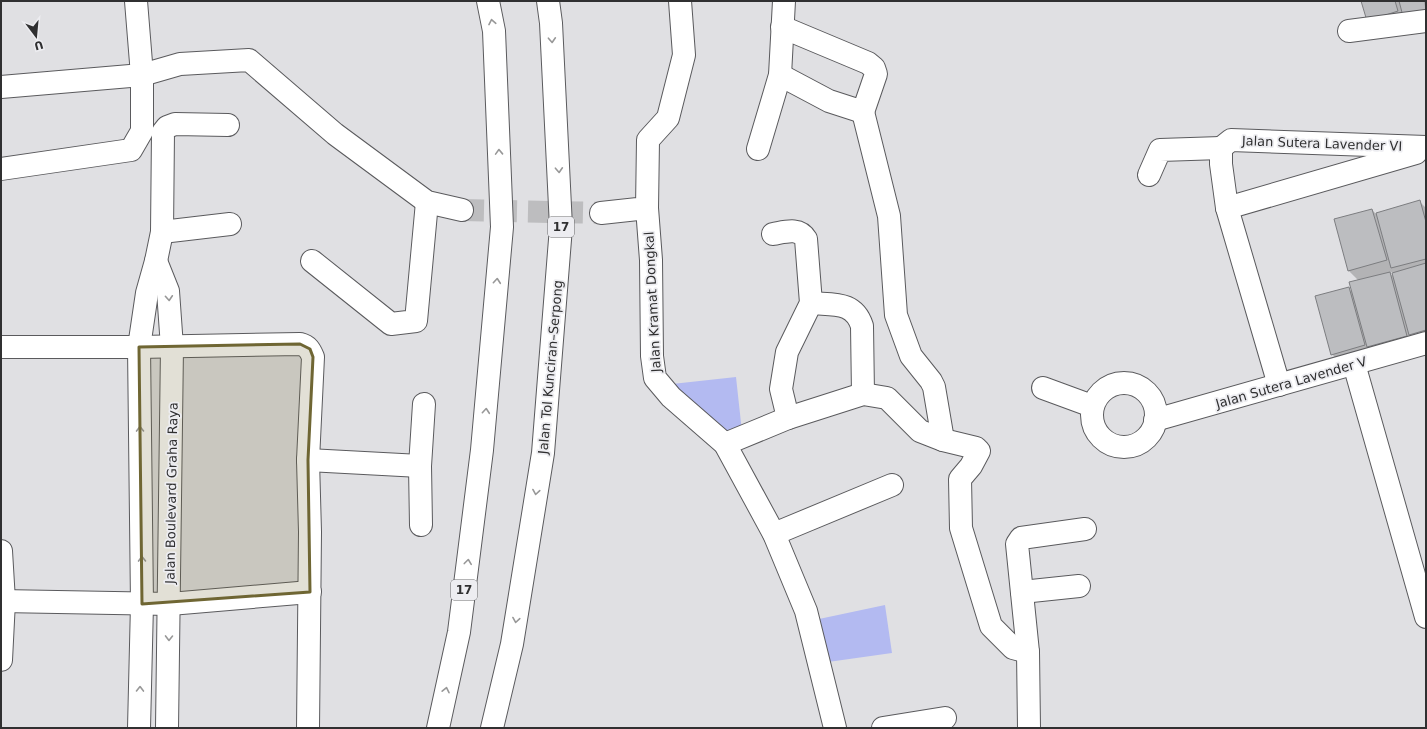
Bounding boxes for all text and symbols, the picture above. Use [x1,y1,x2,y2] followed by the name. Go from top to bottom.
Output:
[16,16,56,56] north arrow
[489,19,497,25] one-way arrow
[548,37,556,43] one-way arrow
[33,38,45,53] text: U
[1241,133,1402,154] street label: Jalan Sutera Lavender VI
[494,149,503,155] one-way arrow
[554,167,563,173] one-way arrow
[548,217,574,237] road number: 17
[641,231,664,374] street label: Jalan Kramat Dongkal
[492,278,501,284] one-way arrow
[535,279,566,456] street label: Jalan Tol Kunciran–Serpong
[164,295,173,301] one-way arrow
[1213,354,1369,412] street label: Jalan Sutera Lavender V
[162,402,181,585] street label: Jalan Boulevard Graha Raya
[481,408,490,414] one-way arrow
[136,426,144,432] one-way arrow
[533,489,541,495] one-way arrow
[138,556,146,562] one-way arrow
[463,559,472,565] one-way arrow
[451,580,477,600] road number: 17
[512,617,521,623] one-way arrow
[165,635,173,641] one-way arrow
[136,686,144,692] one-way arrow
[442,687,450,693] one-way arrow

